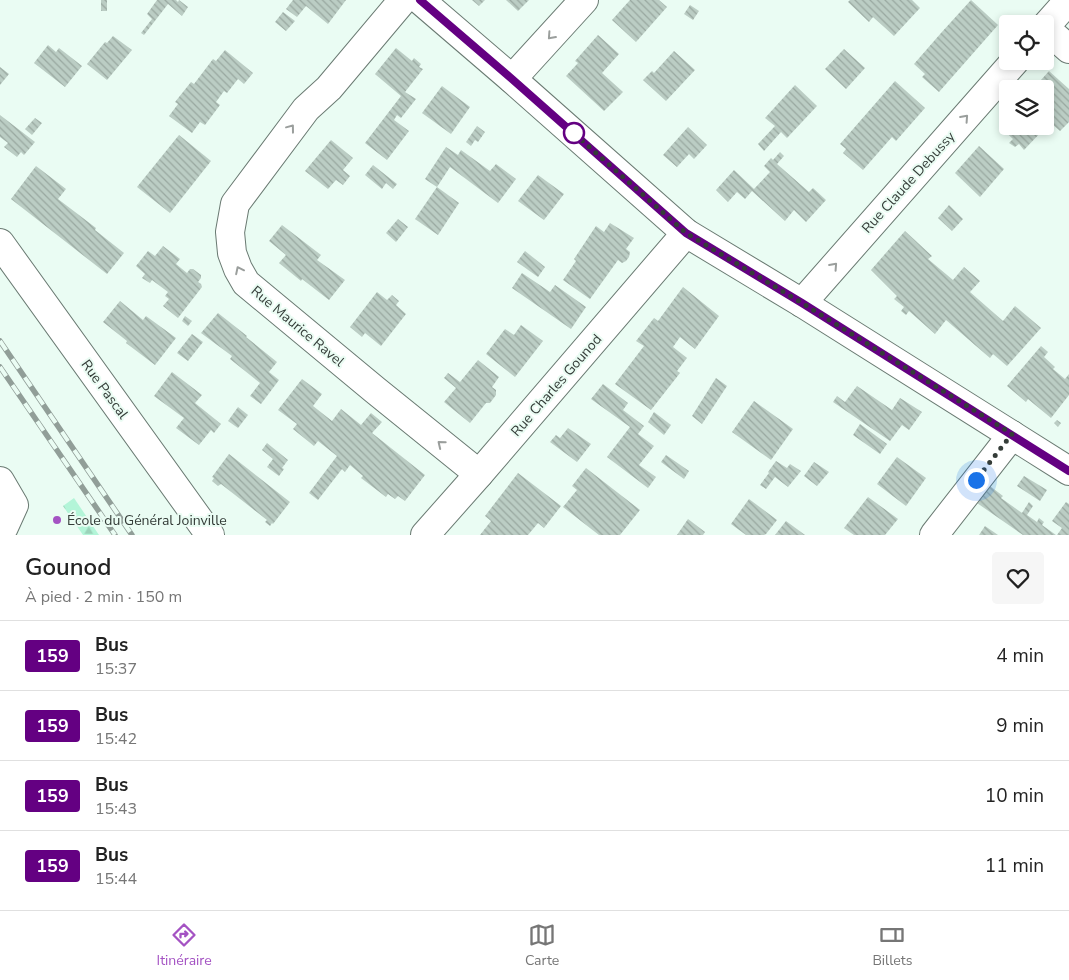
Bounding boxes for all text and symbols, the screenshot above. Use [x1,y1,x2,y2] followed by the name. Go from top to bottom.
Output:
[999,15,1054,135] map controls
[999,15,1054,70] button: locate
[548,30,557,39] one-way arrow
[999,80,1054,135] button: layers
[959,115,967,124] one-way arrow
[563,122,585,144] unlabelled marker
[286,125,294,134] one-way arrow
[858,127,960,237] street label: Rue Claude Debussy
[828,262,837,271] one-way arrow
[235,266,245,275] one-way arrow
[247,282,349,372] street label: Rue Maurice Ravel
[507,330,606,440] street label: Rue Charles Gounod
[77,356,133,423] street label: Rue Pascal
[438,441,447,449] one-way arrow
[964,468,989,493] your location
[67,511,227,530] place label: École du Général Joinville
[51,514,63,526] marker: École du Général Joinville
[25,551,111,583] text: Gounod
[992,552,1044,604] button: heart
[25,586,182,608] text: À pied · 2 min · 150 m
[95,632,128,658] text: Bus
[996,643,1044,669] text: 4 min
[36,644,69,668] text: 159
[95,658,137,680] text: 15:37
[95,702,128,728] text: Bus
[996,713,1044,739] text: 9 min
[36,714,69,738] text: 159
[95,728,137,750] text: 15:42
[95,772,128,798] text: Bus
[985,783,1044,809] text: 10 min
[36,784,69,808] text: 159
[95,798,137,820] text: 15:43
[95,842,128,868] text: Bus
[985,853,1044,879] text: 11 min
[36,854,69,878] text: 159
[95,868,137,890] text: 15:44
[157,921,212,970] tab: Itinéraire
[525,921,559,970] tab: Carte
[872,921,912,970] tab: Billets

